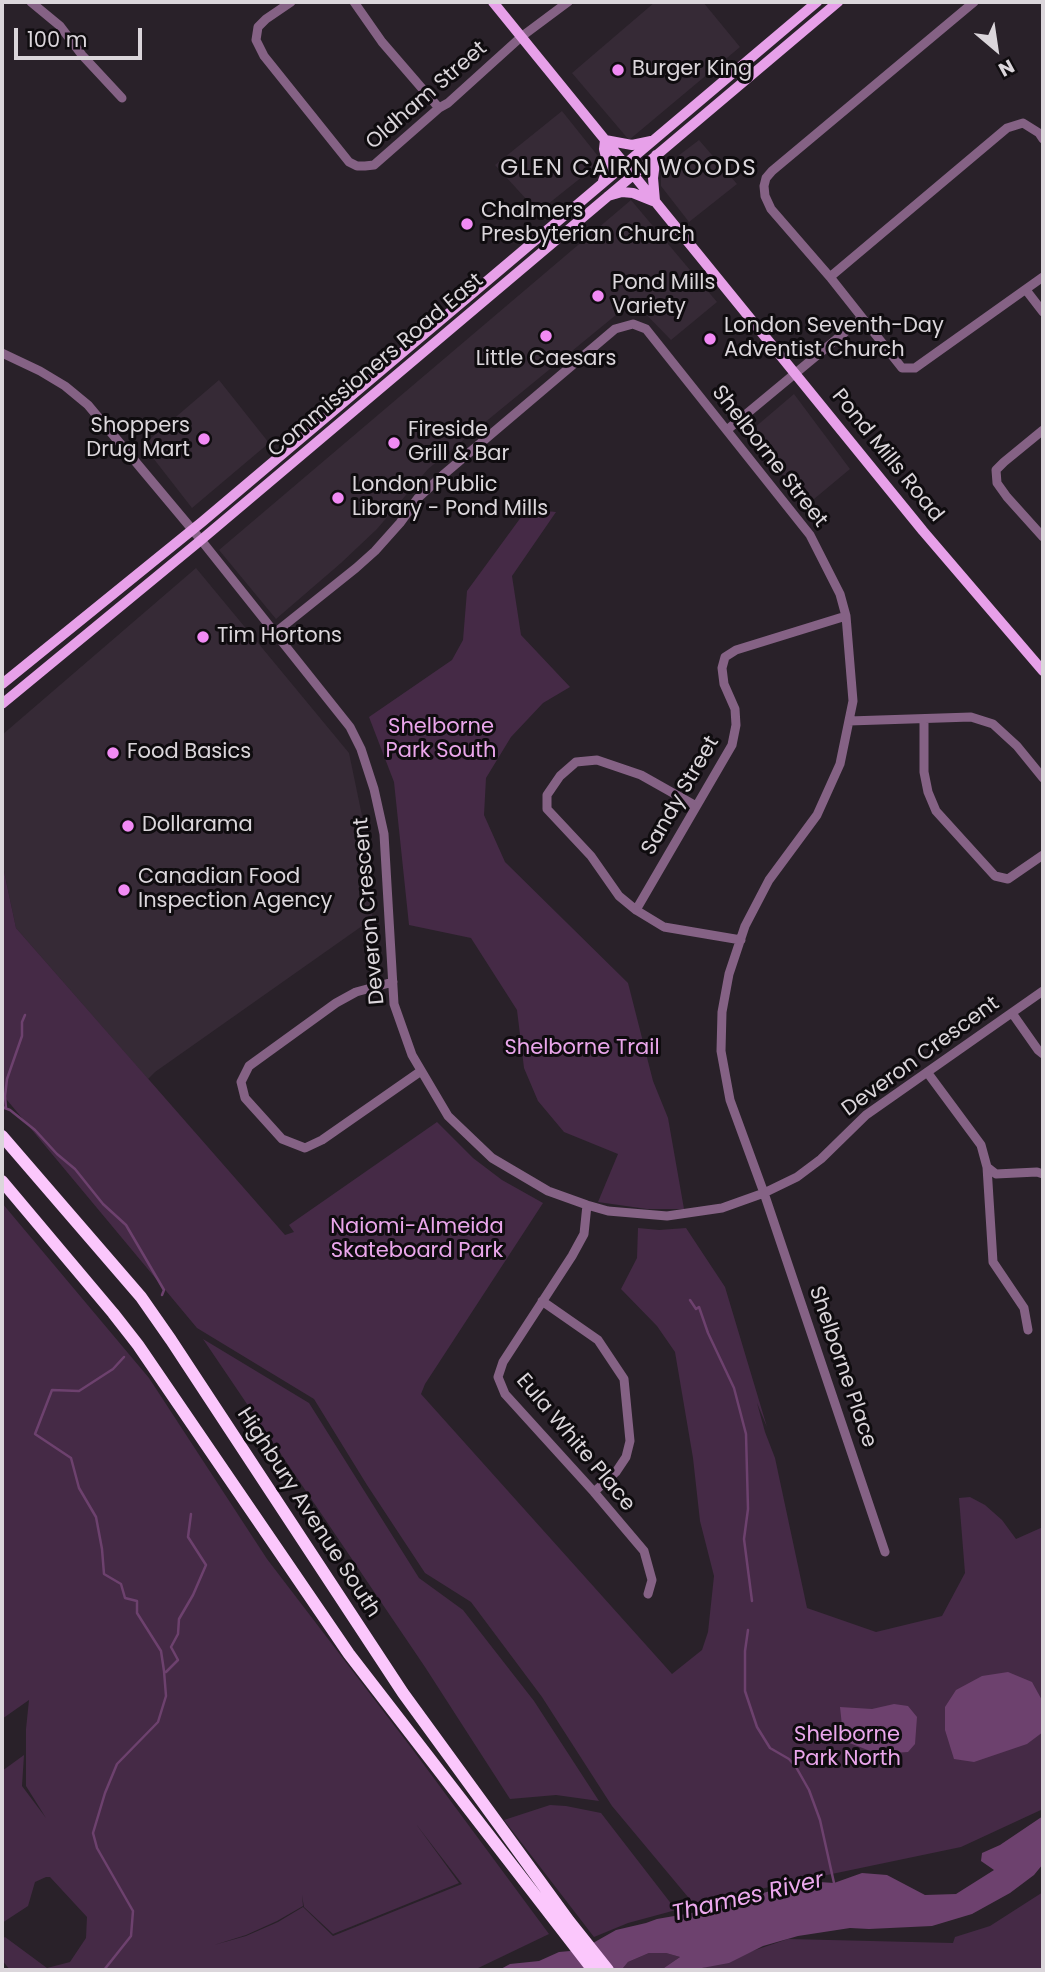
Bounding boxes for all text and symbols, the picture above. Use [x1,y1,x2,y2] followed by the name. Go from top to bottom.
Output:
[18,14,145,58] scale bar
[961,14,1031,84] north arrow
[27,25,87,54] text: 100 m
[361,37,493,155] street label: Oldham Street
[994,53,1019,83] text: N
[632,57,752,83] place label: Burger King
[610,62,626,78] marker: Burger King
[502,155,756,183] district label: GLEN CAIRN WOODS
[481,199,695,249] place label: Chalmers Presbyterian Church
[459,216,475,232] marker: Chalmers Presbyterian Church
[263,269,489,463] street label: Commissioners Road East
[612,271,715,321] place label: Pond Mills Variety
[590,288,606,304] marker: Pond Mills Variety
[724,314,944,364] place label: London Seventh-Day Adventist Church
[538,328,554,344] marker: Little Caesars
[702,331,718,347] marker: London Seventh-Day Adventist Church
[476,347,616,373] place label: Little Caesars
[706,381,832,533] street label: Shelborne Street
[826,385,948,527] street label: Pond Mills Road
[86,414,190,464] place label: Shoppers Drug Mart
[408,418,509,468] place label: Fireside Grill & Bar
[196,431,212,447] marker: Shoppers Drug Mart
[386,435,402,451] marker: Fireside Grill & Bar
[352,473,548,523] place label: London Public Library - Pond Mills
[330,490,346,506] marker: London Public Library - Pond Mills
[217,624,342,650] place label: Tim Hortons
[195,629,211,645] marker: Tim Hortons
[386,715,496,765] park label: Shelborne Park South
[637,732,725,860] street label: Sandy Street
[127,740,251,766] place label: Food Basics
[105,745,121,761] marker: Food Basics
[142,813,253,839] place label: Dollarama
[349,816,391,1006] street label: Deveron Crescent
[120,818,136,834] marker: Dollarama
[138,865,332,915] place label: Canadian Food Inspection Agency
[116,882,132,898] marker: Canadian Food Inspection Agency
[838,992,1004,1122] street label: Deveron Crescent
[504,1036,660,1062] park label: Shelborne Trail
[330,1215,504,1265] park label: Naiomi-Almeida Skateboard Park
[803,1283,881,1451] street label: Shelborne Place
[510,1369,640,1517] street label: Eula White Place
[231,1403,385,1623] street label: Highbury Avenue South
[793,1723,901,1773] park label: Shelborne Park North
[669,1867,827,1929] water label: Thames River

